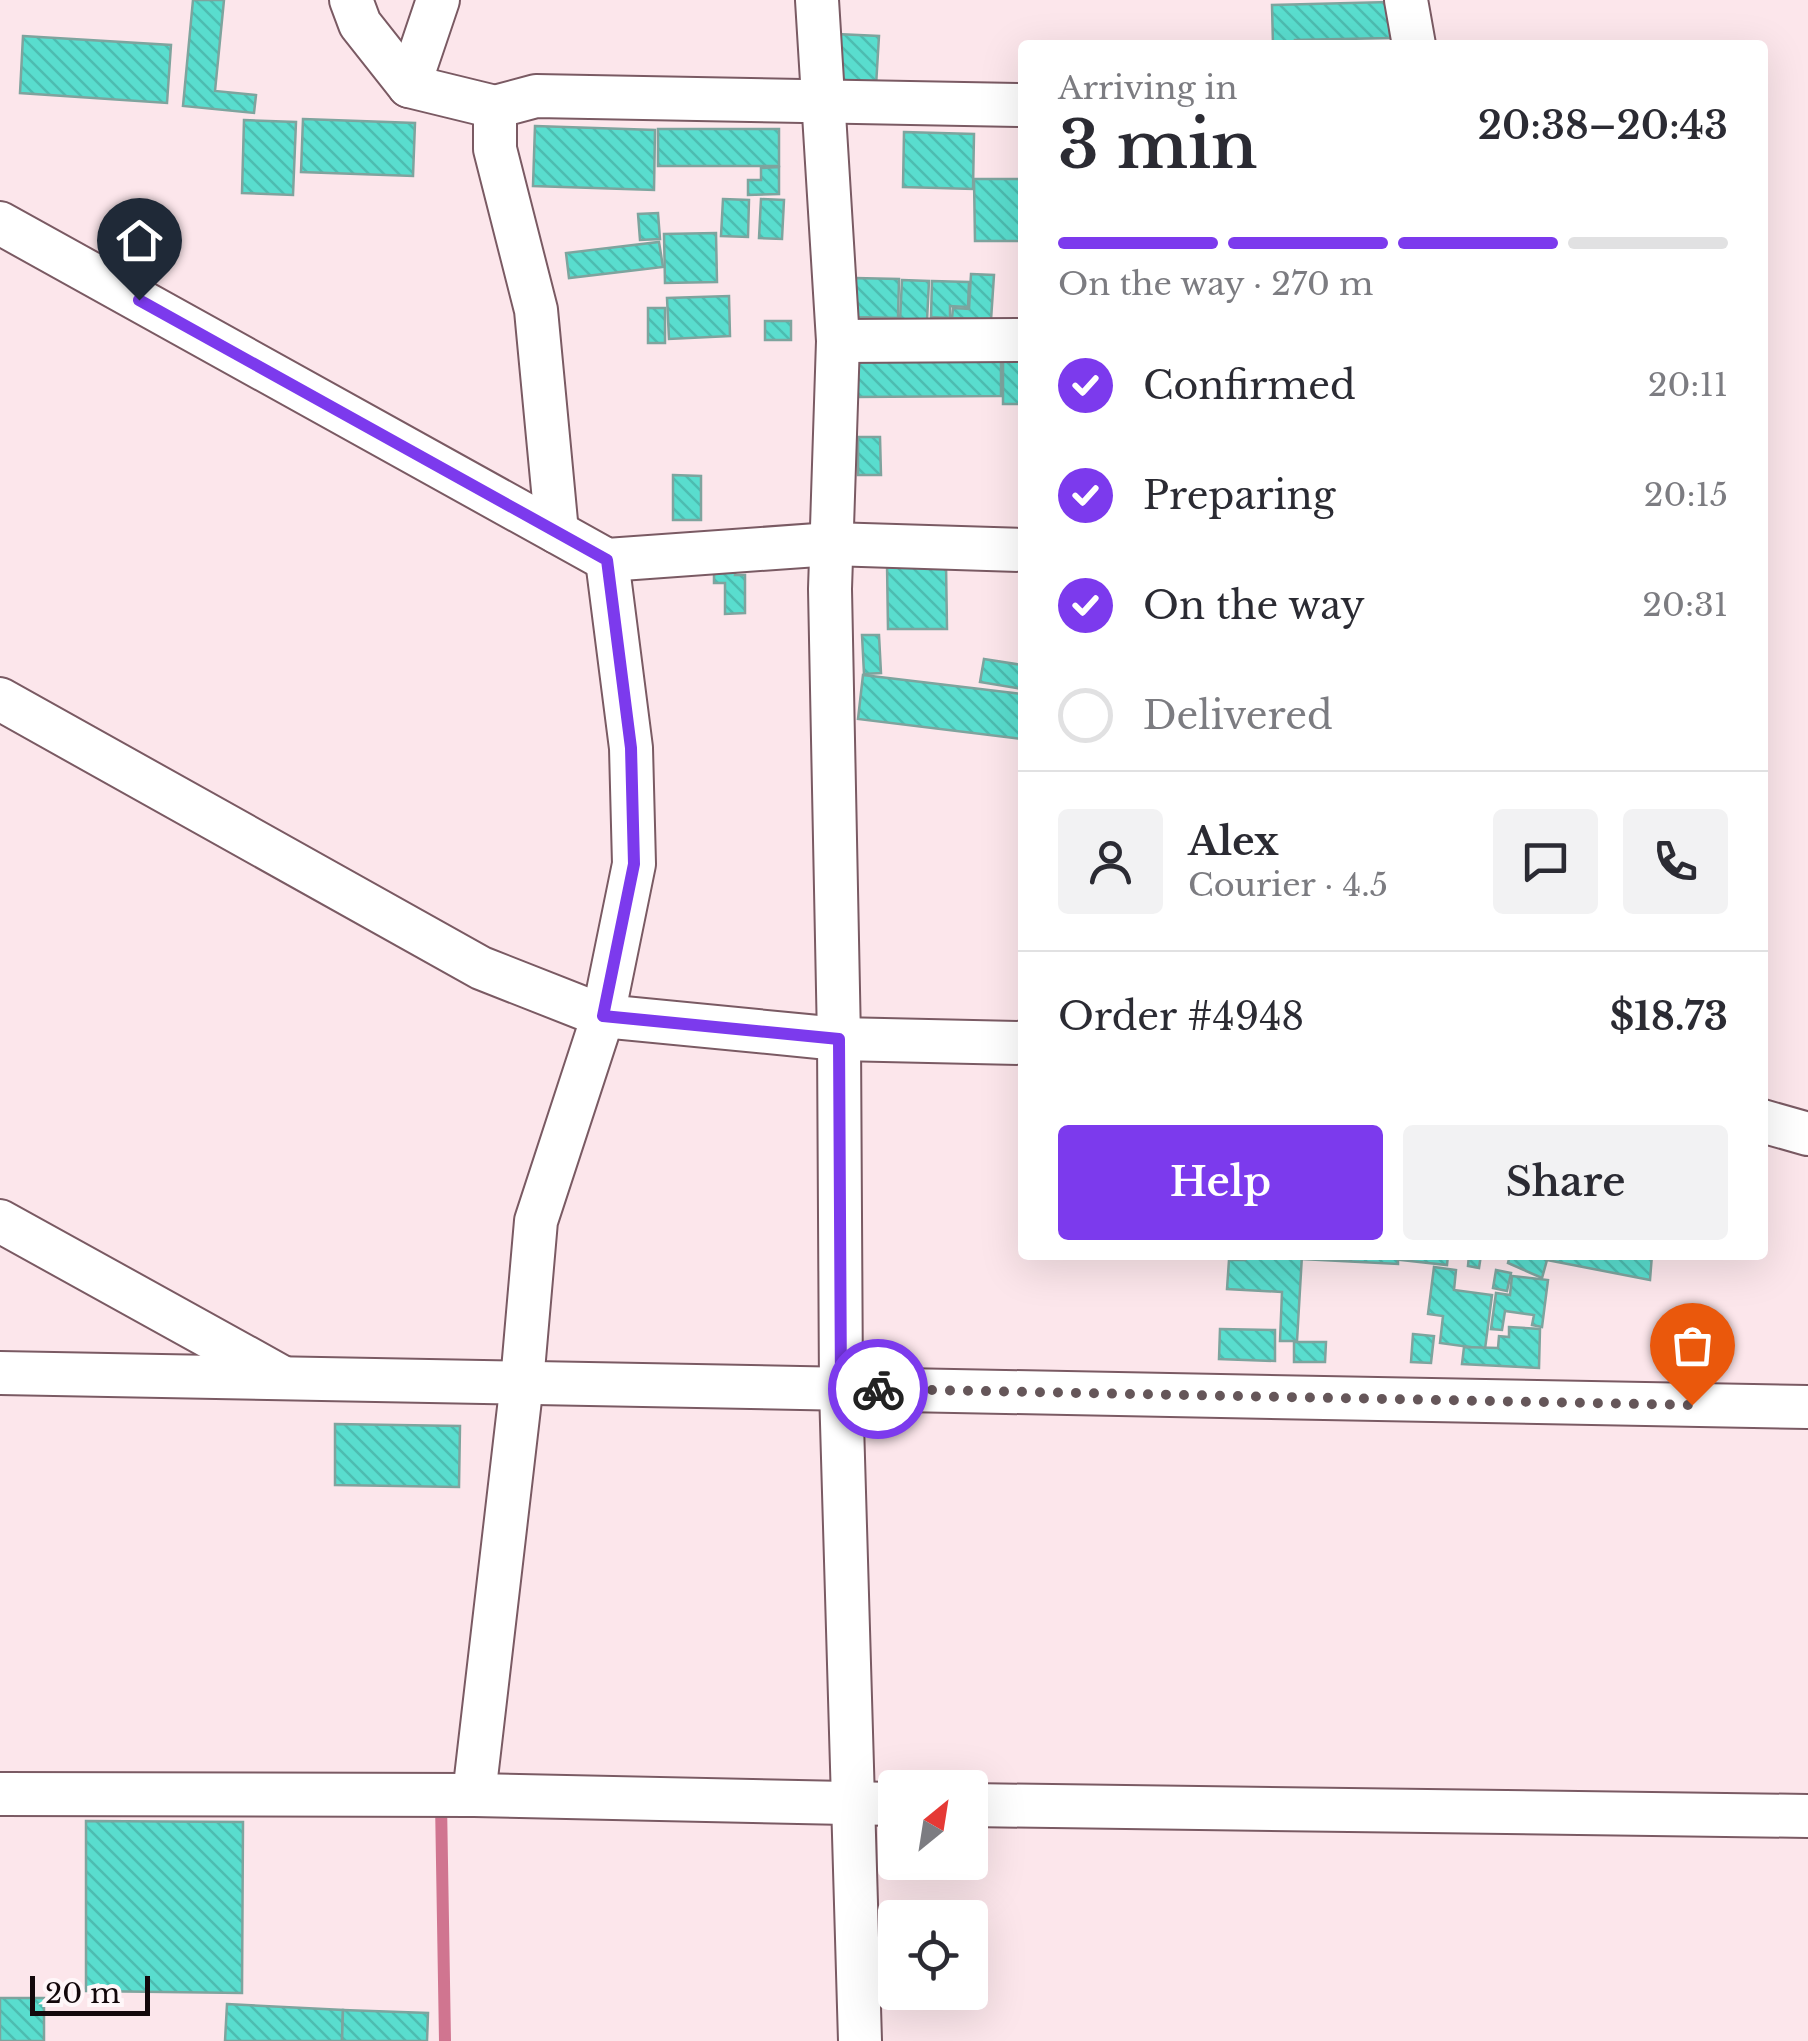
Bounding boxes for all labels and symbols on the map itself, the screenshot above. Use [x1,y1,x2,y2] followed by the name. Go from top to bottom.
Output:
[97,198,182,301] pin
[1650,1303,1735,1406] pin
[828,1339,928,1439] courier
[878,1770,988,1880] north arrow
[30,1971,150,2016] scale bar

